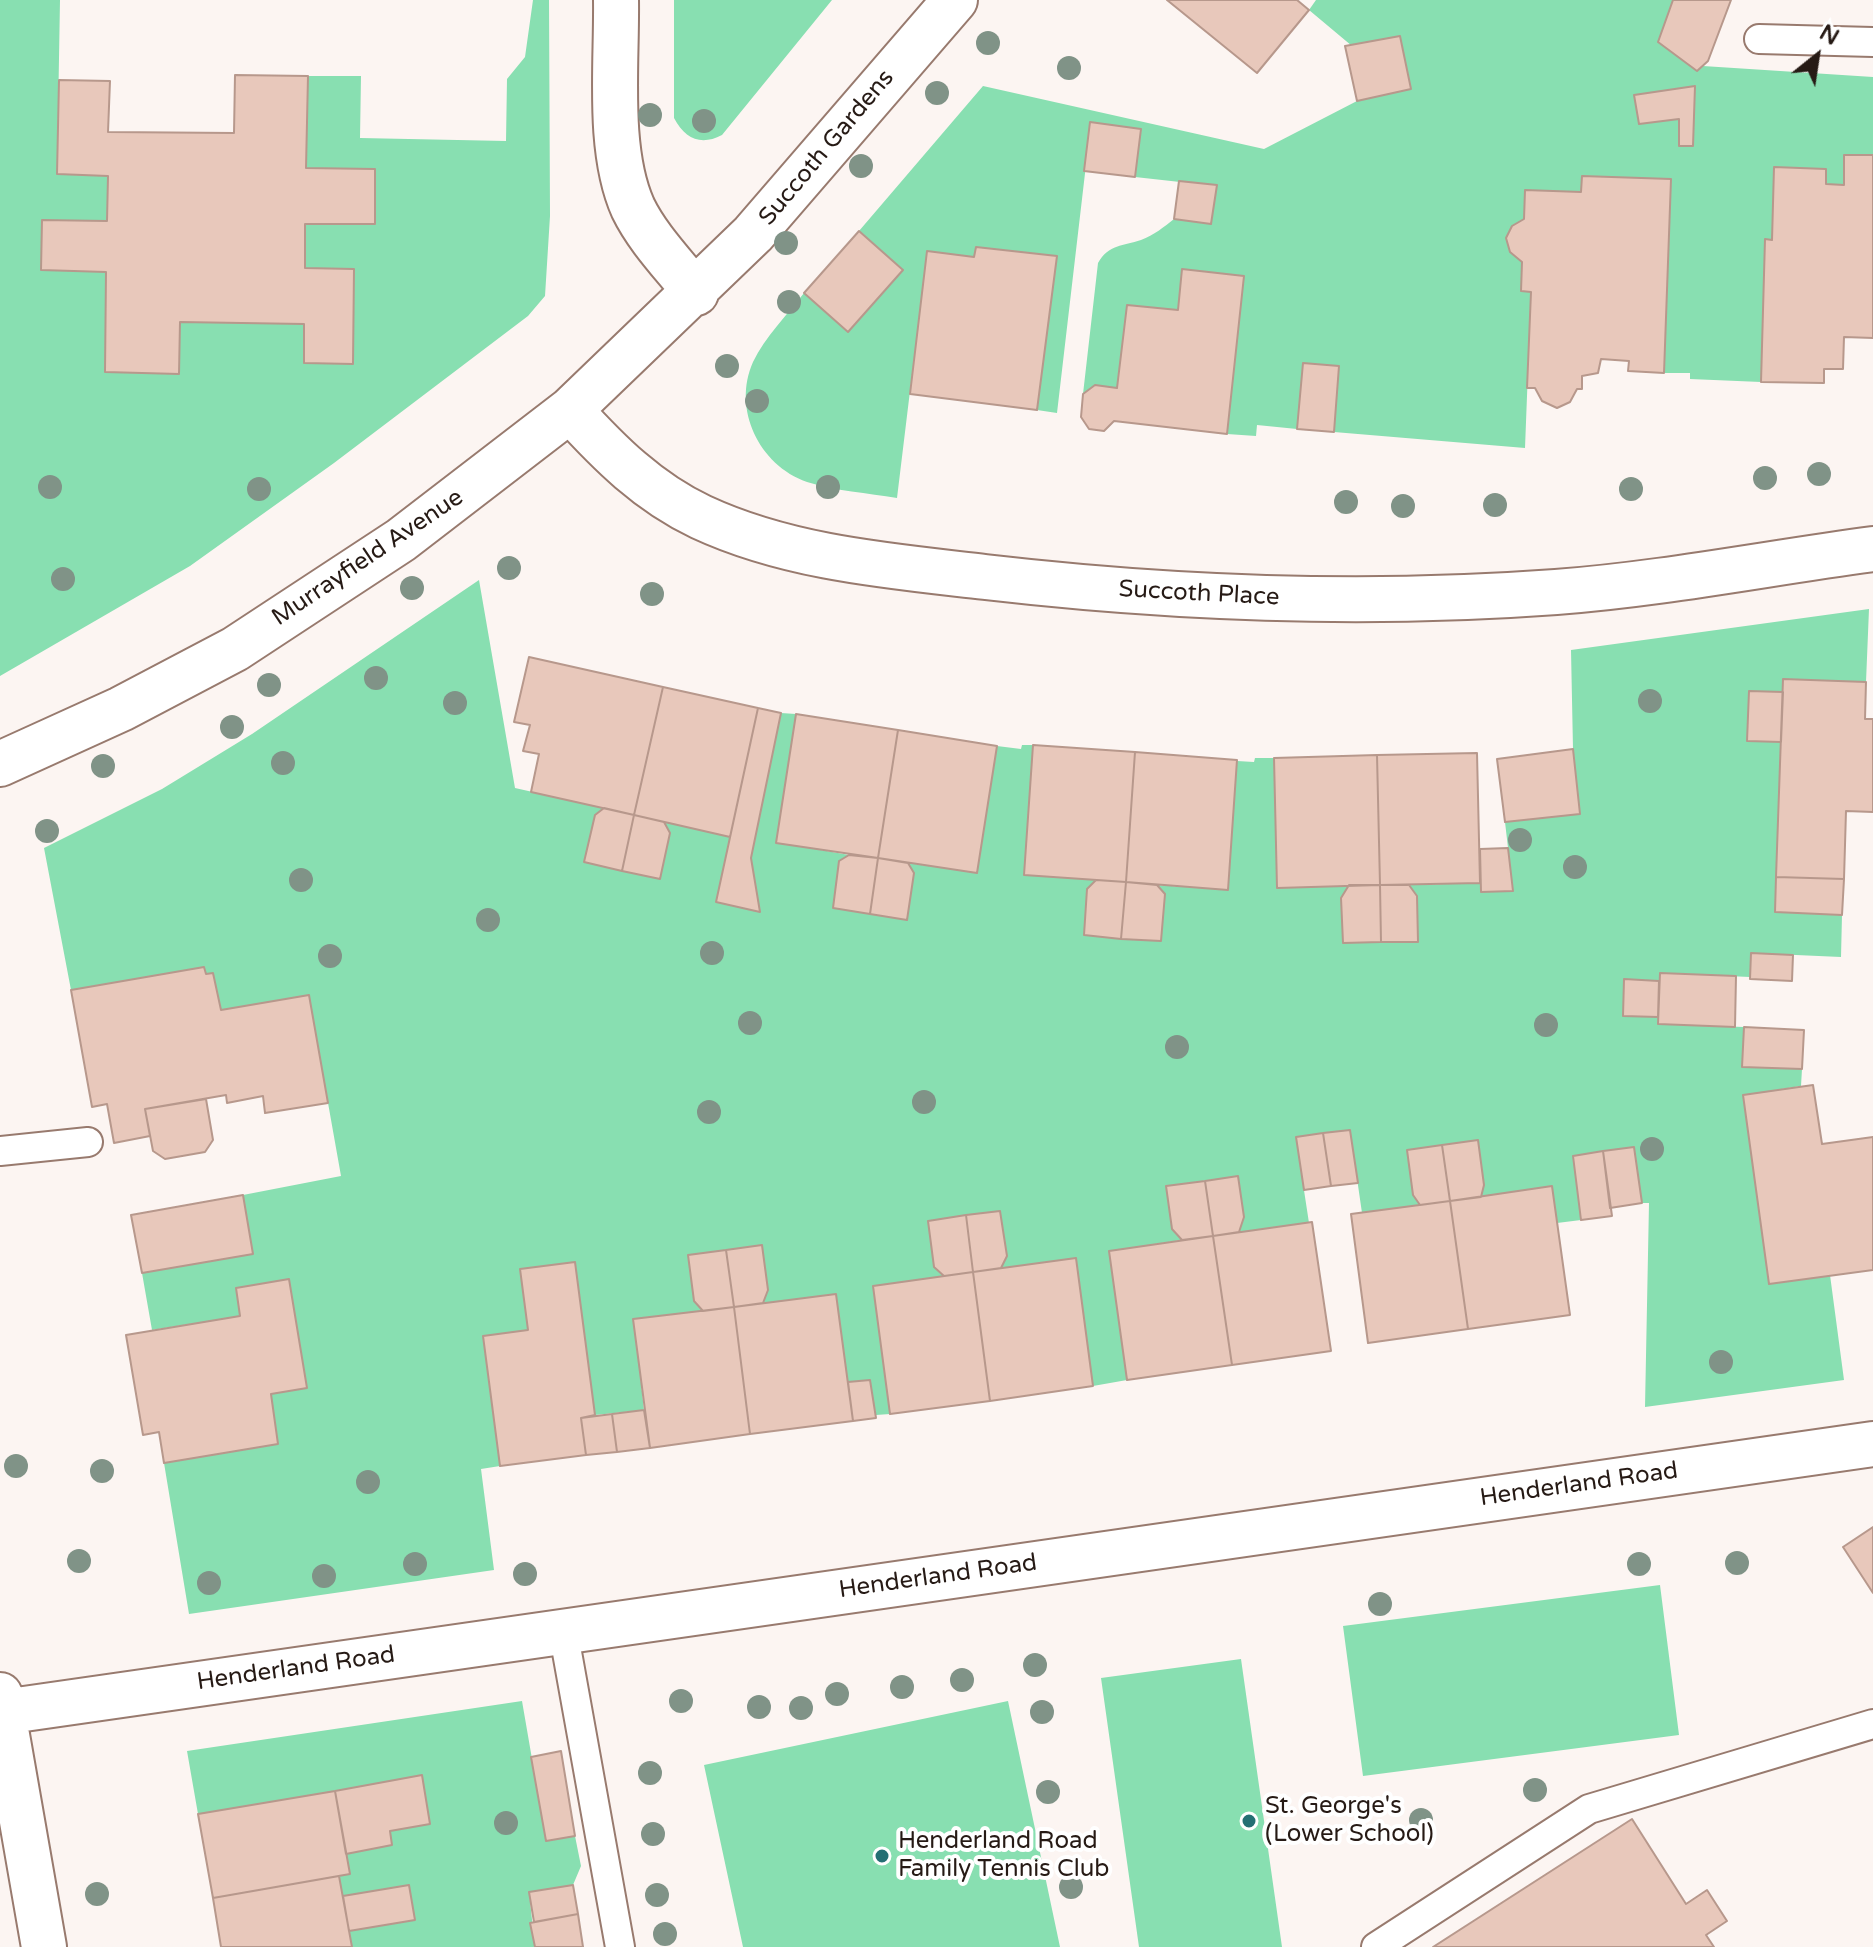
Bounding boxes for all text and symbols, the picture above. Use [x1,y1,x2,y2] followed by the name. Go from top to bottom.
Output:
[1777,16,1857,96] north arrow
[1815,20,1843,51] text: N
[753,64,901,232] street label: Succoth Gardens
[267,483,469,633] street label: Murrayfield Avenue
[1118,575,1280,613] street label: Succoth Place
[1478,1457,1680,1513] street label: Henderland Road
[837,1549,1039,1605] street label: Henderland Road
[195,1641,397,1697] street label: Henderland Road
[1265,1793,1434,1849] place label: St. George's (Lower School)
[1240,1812,1258,1830] marker: St. George's (Lower School)
[898,1828,1109,1884] place label: Henderland Road Family Tennis Club
[873,1847,891,1865] marker: Henderland Road Family Tennis Club

